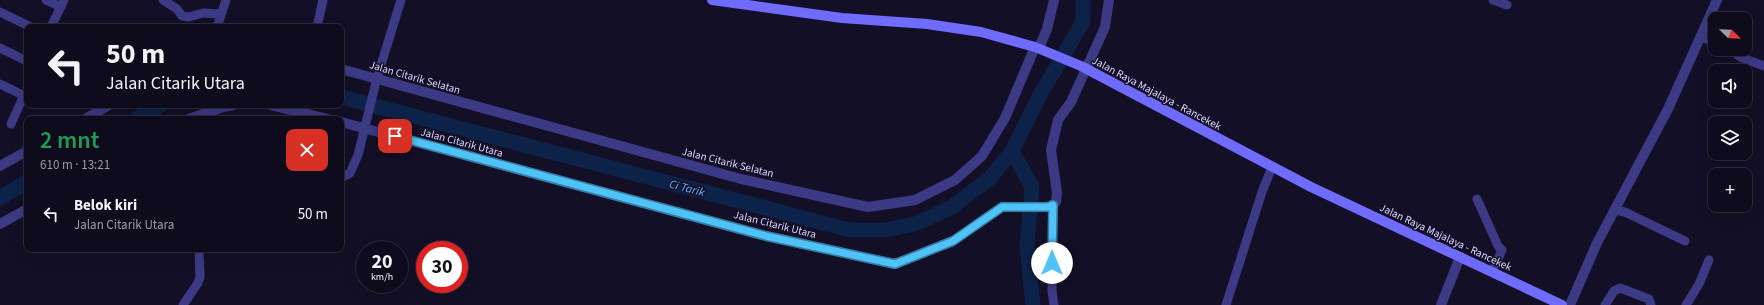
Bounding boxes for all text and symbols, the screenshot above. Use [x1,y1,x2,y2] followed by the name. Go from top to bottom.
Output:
[1708,12,1752,56] north arrow
[1708,12,1752,212] map controls
[106,34,165,74] text: 50 m
[40,40,92,92] icon: left
[1089,53,1225,134] street label: Jalan Raya Majalaya - Rancekek
[368,57,462,98] street label: Jalan Citarik Selatan
[1708,64,1752,108] button: sound
[106,71,245,96] text: Jalan Citarik Utara
[1708,116,1752,160] button: layers
[378,119,412,153] pin
[40,123,99,158] text: 2 mnt
[419,124,505,161] street label: Jalan Citarik Utara
[384,125,406,147] icon: arrive
[286,129,328,171] button: close
[680,144,775,181] street label: Jalan Citarik Selatan
[40,156,110,174] text: 610 m · 13:21
[1708,168,1752,212] button: +
[667,176,707,201] water label: Ci Tarik
[74,195,137,216] text: Belok kiri
[1377,200,1515,275] street label: Jalan Raya Majalaya - Rancekek
[40,203,62,225] icon: left
[298,204,328,225] text: 50 m
[732,207,818,242] street label: Jalan Citarik Utara
[74,216,174,234] text: Jalan Citarik Utara
[416,241,468,293] speed limit sign: 30
[1031,242,1073,284] position arrow
[371,248,393,276] text: 20
[371,270,393,284] text: km/h

